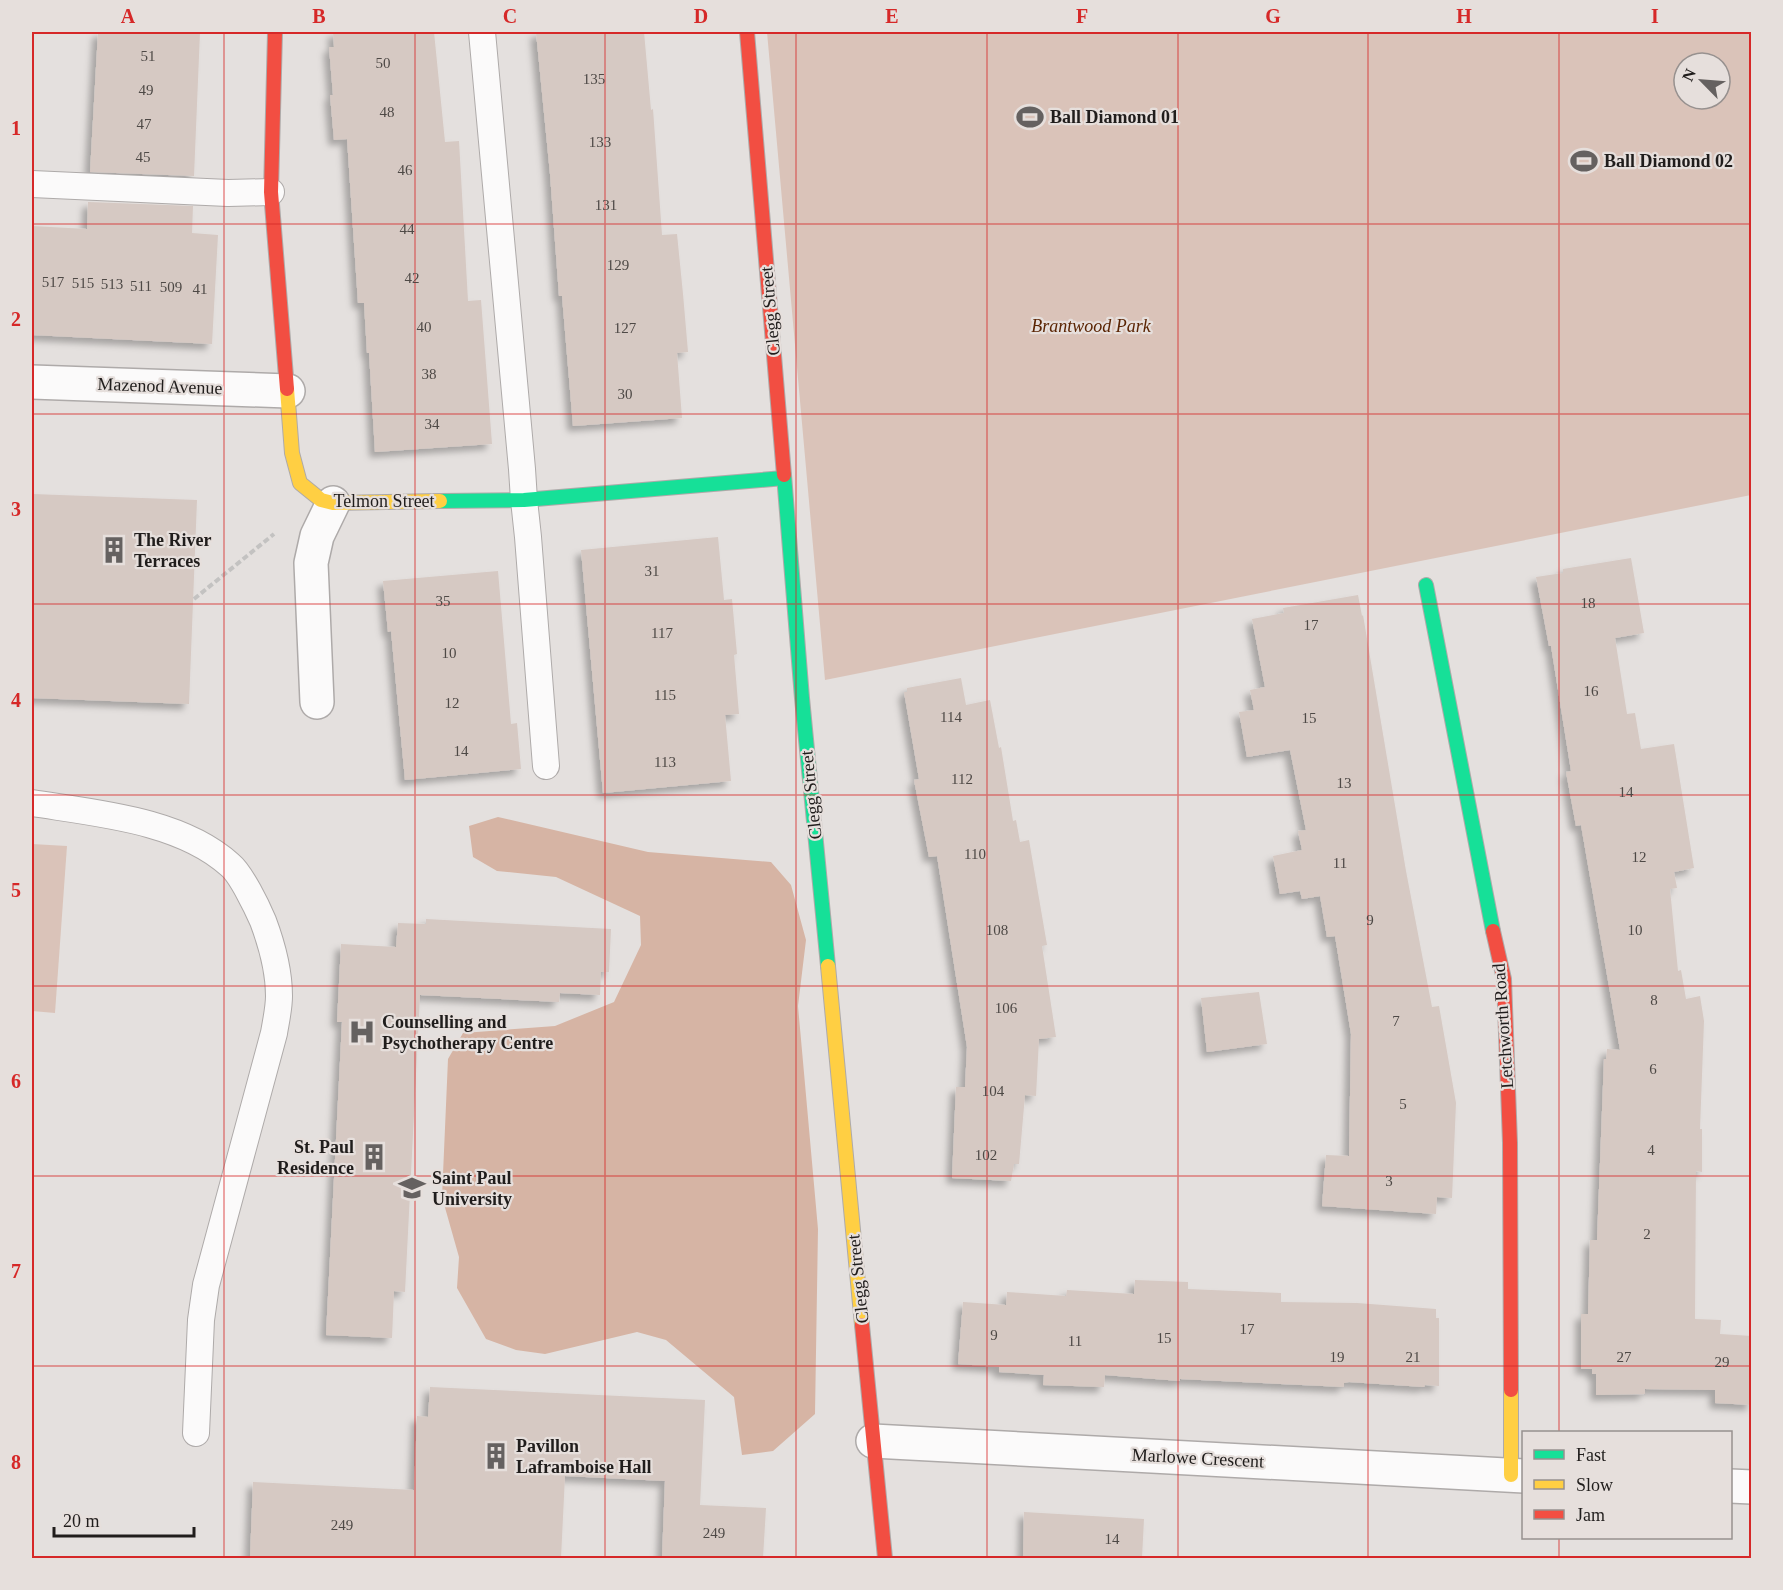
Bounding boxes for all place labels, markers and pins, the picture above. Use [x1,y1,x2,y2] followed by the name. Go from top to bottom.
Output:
[1015,102,1045,132] sports icon: Ball Diamond 01
[1050,107,1179,127] place label: Ball Diamond 01
[1569,146,1599,176] sports icon: Ball Diamond 02
[1604,151,1733,171] place label: Ball Diamond 02
[134,530,211,571] place label: The River Terraces
[99,535,129,565] building icon: The River Terraces
[382,1012,553,1053] place label: Counselling and Psychotherapy Centre
[347,1017,377,1047] hospital icon: Counselling and Psychotherapy Centre
[277,1137,354,1178] place label: St. Paul Residence
[359,1142,389,1172] building icon: St. Paul Residence
[432,1168,512,1209] place label: Saint Paul University
[397,1173,427,1203] school or university icon: Saint Paul University
[516,1436,652,1477] place label: Pavillon Laframboise Hall
[481,1441,511,1471] building icon: Pavillon Laframboise Hall

